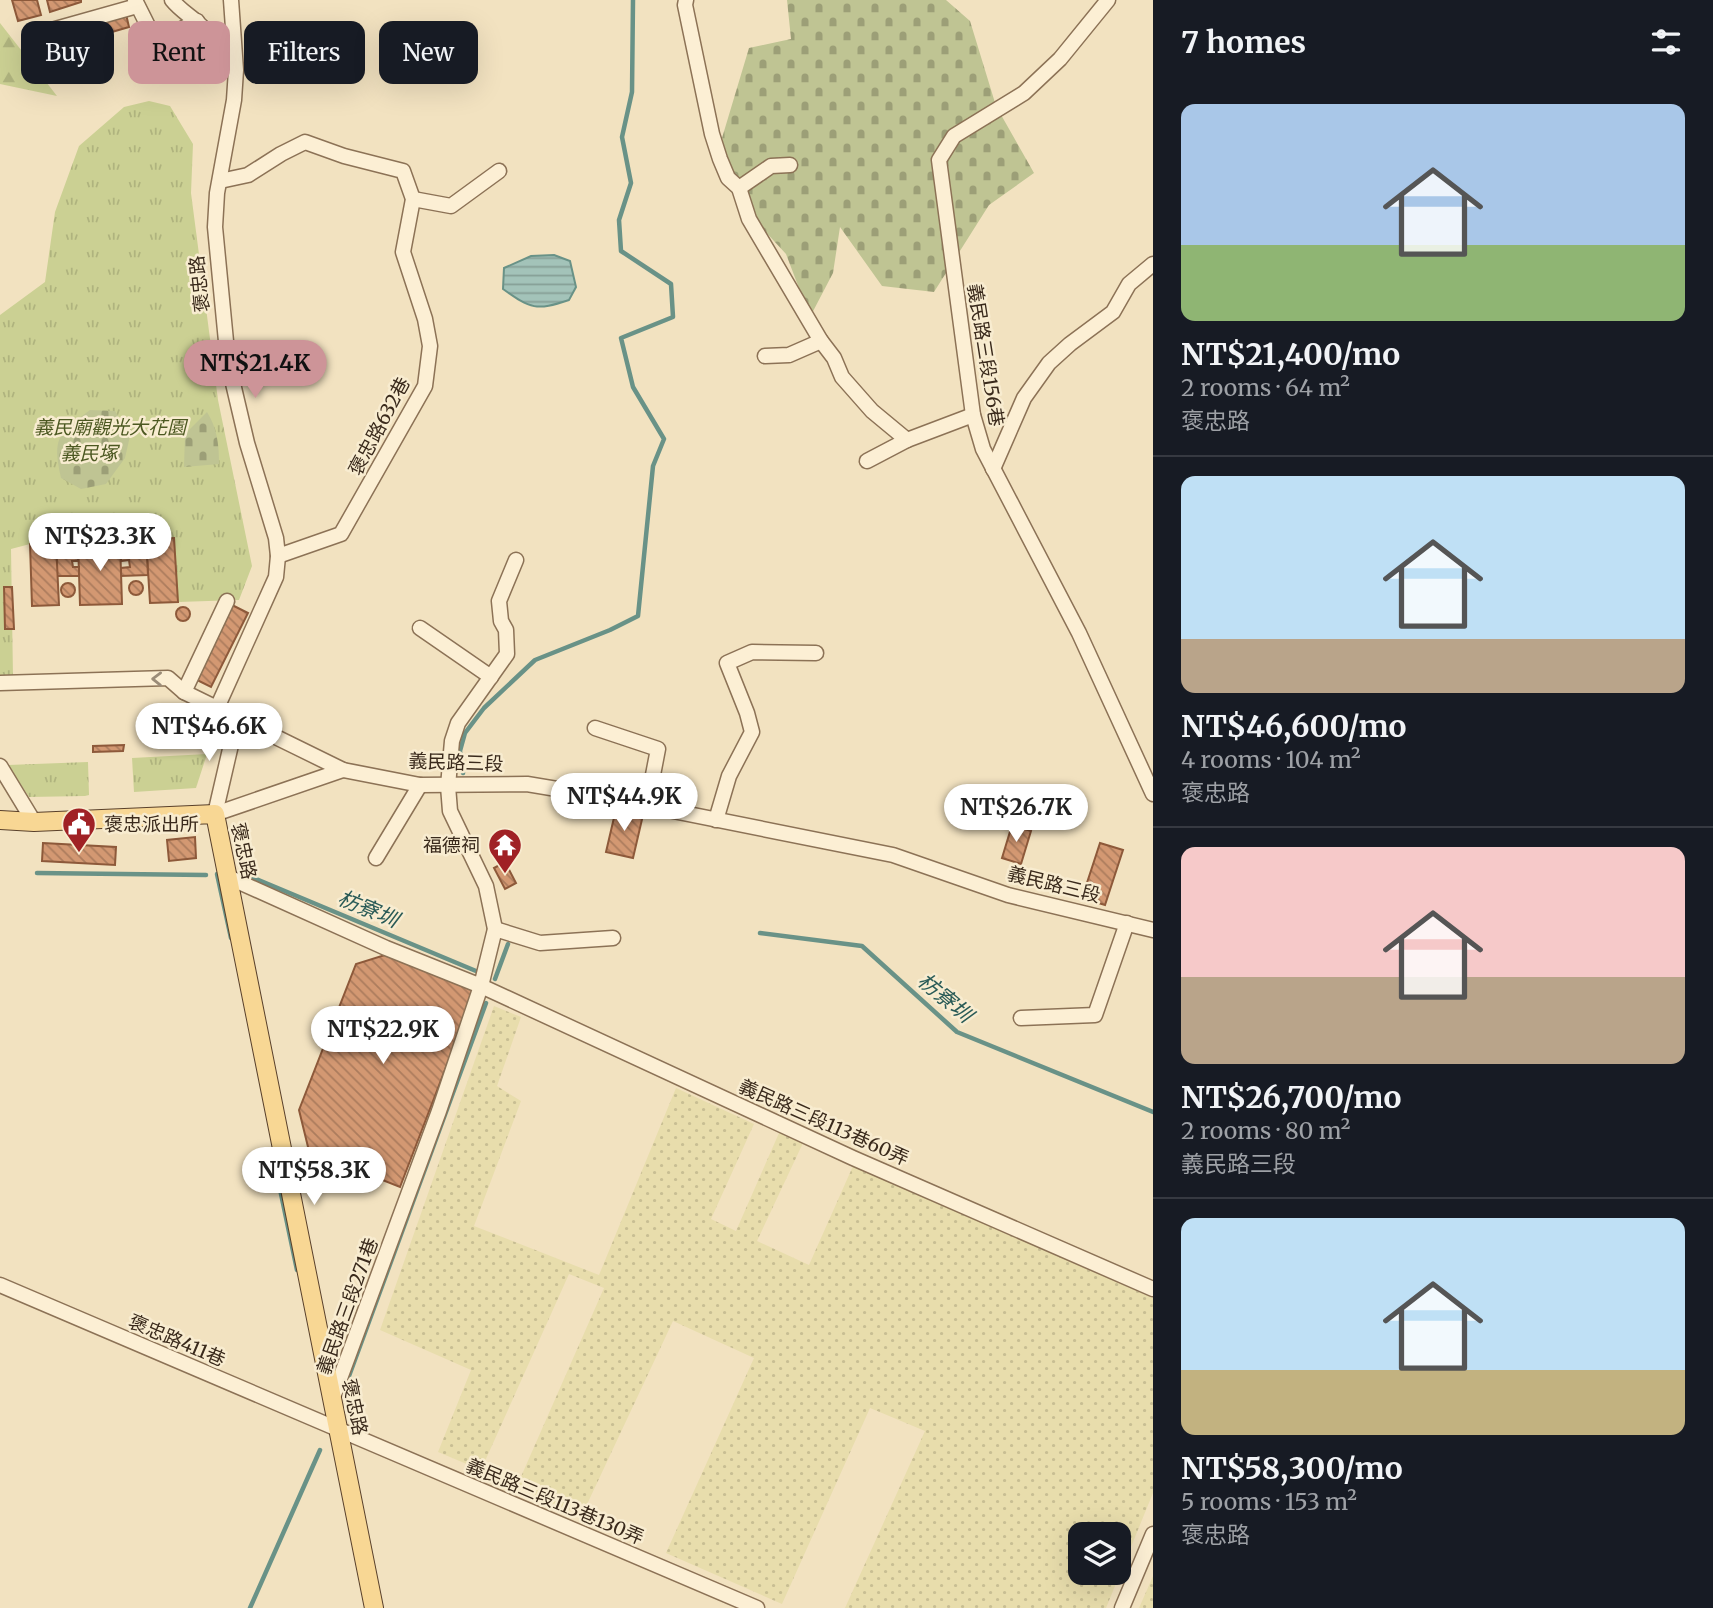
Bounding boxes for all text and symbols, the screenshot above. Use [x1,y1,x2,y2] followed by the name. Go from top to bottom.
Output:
[21,21,114,84] chip: Buy
[128,21,230,84] chip: Rent
[244,21,365,84] chip: Filters
[379,21,478,84] chip: New
[1181,23,1306,61] text: 7 homes
[1647,23,1685,61] icon: filters
[1370,149,1496,275] icon: home
[184,254,214,314] street label: 褒忠路
[963,282,1009,428] street label: 義民路三段156巷
[1181,335,1400,373] text: NT$21,400/mo
[183,340,327,400] pin: NT$21.4K
[200,348,310,377] text: NT$21.4K
[343,373,415,479] street label: 褒忠路632巷
[1181,373,1350,402] text: 2 rooms · 64 m²
[1181,406,1250,435] text: 褒忠路
[34,415,189,439] park label: 義民廟觀光大花園
[60,441,120,465] park label: 義民塚
[28,514,172,573] pin: NT$23.3K
[44,521,156,550] text: NT$23.3K
[1370,521,1496,647] icon: home
[151,671,162,687] one-way arrow
[137,704,281,763] pin: NT$46.6K
[1181,707,1406,745] text: NT$46,600/mo
[151,711,267,740] text: NT$46.6K
[1181,745,1361,774] text: 4 rooms · 104 m²
[408,748,504,776] street label: 義民路三段
[552,774,696,833] pin: NT$44.9K
[1181,778,1250,807] text: 褒忠路
[567,781,681,810] text: NT$44.9K
[944,784,1088,844] pin: NT$26.7K
[960,792,1072,821] text: NT$26.7K
[60,805,98,854] public building icon: 褒忠派出所
[104,812,199,836] place label: 褒忠派出所
[226,821,262,881] street label: 褒忠路
[486,826,524,875] temple icon: 福德祠
[423,833,480,857] place label: 福德祠
[1005,861,1103,907] street label: 義民路三段
[334,884,405,934] water label: 枋寮圳
[1370,892,1496,1018] icon: home
[913,967,980,1030] water label: 枋寮圳
[311,1006,455,1066] pin: NT$22.9K
[327,1014,439,1043] text: NT$22.9K
[735,1074,913,1170] street label: 義民路三段113巷60弄
[1181,1078,1401,1116] text: NT$26,700/mo
[1181,1116,1350,1145] text: 2 rooms · 80 m²
[242,1148,386,1207] pin: NT$58.3K
[1181,1149,1296,1178] text: 義民路三段
[258,1155,370,1184] text: NT$58.3K
[311,1234,383,1378] street label: 義民路三段271巷
[1370,1263,1496,1389] icon: home
[125,1309,229,1371] street label: 褒忠路411巷
[337,1377,373,1437] street label: 褒忠路
[1181,1449,1403,1487] text: NT$58,300/mo
[462,1453,648,1549] street label: 義民路三段113巷130弄
[1181,1487,1357,1516] text: 5 rooms · 153 m²
[1181,1520,1250,1549] text: 褒忠路
[1068,1522,1131,1585] map controls
[1068,1522,1131,1585] button: layers

